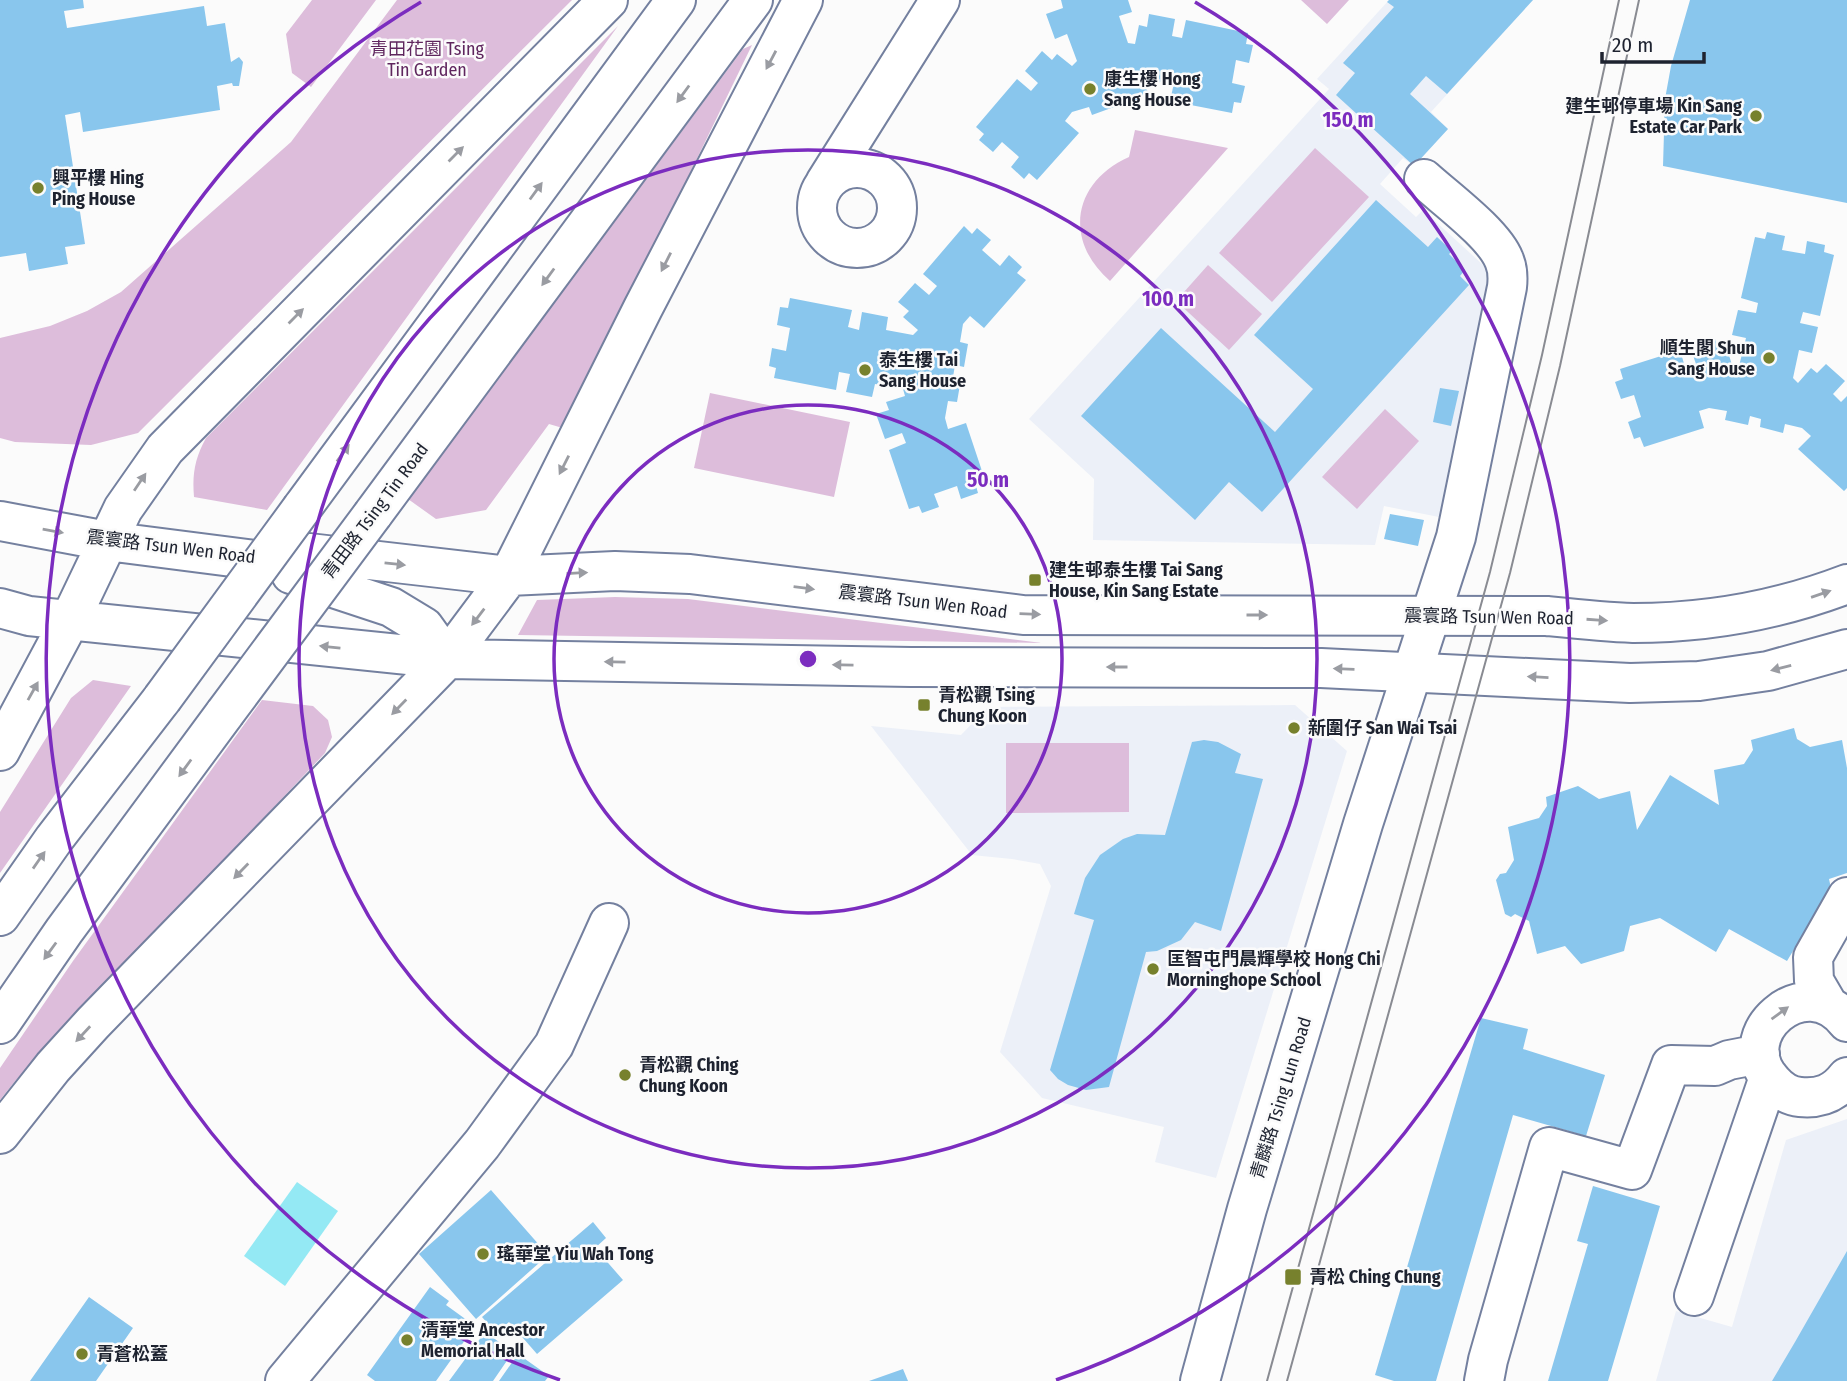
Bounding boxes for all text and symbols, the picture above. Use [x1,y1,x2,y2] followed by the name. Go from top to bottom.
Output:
[1602,21,1703,65] scale bar
[1612,32,1653,58] text: 20 m
[370,38,484,81] park label: 青田花園 Tsing Tin Garden
[765,50,777,70] one-way arrow
[1104,68,1201,111] place label: 康生樓 Hong Sang House
[1082,81,1098,97] marker: 康生樓 Hong Sang House
[676,85,690,103] one-way arrow
[1565,95,1743,138] place label: 建生邨停車場 Kin Sang Estate Car Park
[1322,107,1374,133] text: 150 m
[1748,108,1764,124] marker: 建生邨停車場 Kin Sang Estate Car Park
[447,146,463,163] one-way arrow
[52,167,144,210] place label: 興平樓 Hing Ping House
[30,180,46,196] marker: 興平樓 Hing Ping House
[528,182,542,200] one-way arrow
[661,252,672,272] one-way arrow
[541,268,555,286] one-way arrow
[1142,286,1194,312] text: 100 m
[287,308,303,325] one-way arrow
[1660,337,1755,380] place label: 順生閣 Shun Sang House
[879,349,966,392] place label: 泰生樓 Tai Sang House
[1761,350,1777,366] marker: 順生閣 Shun Sang House
[857,362,873,378] marker: 泰生樓 Tai Sang House
[317,439,433,583] street label: 青田路 Tsing Tin Road
[335,444,349,462] one-way arrow
[559,455,570,475] one-way arrow
[967,467,1009,493] text: 50 m
[134,472,147,491] one-way arrow
[42,526,64,537] one-way arrow
[85,526,257,568] street label: 震寰路 Tsun Wen Road
[384,559,406,570] one-way arrow
[1049,559,1223,602] place label: 建生邨泰生樓 Tai Sang House, Kin Sang Estate
[567,568,589,579] one-way arrow
[1027,572,1043,588] marker: 建生邨泰生樓 Tai Sang House, Kin Sang Estate
[837,581,1009,623] street label: 震寰路 Tsun Wen Road
[793,582,815,593] one-way arrow
[1811,588,1832,599] one-way arrow
[1404,605,1574,629] street label: 震寰路 Tsun Wen Road
[471,608,485,627] one-way arrow
[1019,609,1041,620] one-way arrow
[1246,609,1268,621] one-way arrow
[1586,615,1608,626] one-way arrow
[319,641,341,652] one-way arrow
[796,647,820,671] centre of rings
[604,656,626,668] one-way arrow
[831,660,853,671] one-way arrow
[1105,661,1127,673] one-way arrow
[1333,663,1355,675] one-way arrow
[1770,663,1792,674] one-way arrow
[1526,672,1548,683] one-way arrow
[27,681,39,701] one-way arrow
[938,684,1035,727] place label: 青松觀 Tsing Chung Koon
[916,697,932,713] marker: 青松觀 Tsing Chung Koon
[391,699,408,716] one-way arrow
[1308,717,1457,739] place label: 新圍仔 San Wai Tsai
[1286,720,1302,736] marker: 新圍仔 San Wai Tsai
[178,759,192,777] one-way arrow
[32,851,46,869] one-way arrow
[233,862,249,879] one-way arrow
[43,942,57,960] one-way arrow
[1167,948,1381,991] place label: 匡智屯門晨輝學校 Hong Chi Morninghope School
[1145,961,1161,977] marker: 匡智屯門晨輝學校 Hong Chi Morninghope School
[1771,1006,1789,1020] one-way arrow
[1246,1014,1316,1182] street label: 青麟路 Tsing Lun Road
[75,1025,91,1043] one-way arrow
[639,1054,739,1097] place label: 青松觀 Ching Chung Koon
[617,1067,633,1083] marker: 青松觀 Ching Chung Koon
[497,1243,654,1265] place label: 瑤華堂 Yiu Wah Tong
[475,1246,491,1262] marker: 瑤華堂 Yiu Wah Tong
[1309,1266,1441,1288] place label: 青松 Ching Chung
[1283,1267,1303,1287] marker: 青松 Ching Chung
[421,1319,545,1362] place label: 清華堂 Ancestor Memorial Hall
[399,1332,415,1348] marker: 清華堂 Ancestor Memorial Hall
[96,1343,168,1365] place label: 青蒼松蓋
[74,1346,90,1362] marker: 青蒼松蓋

